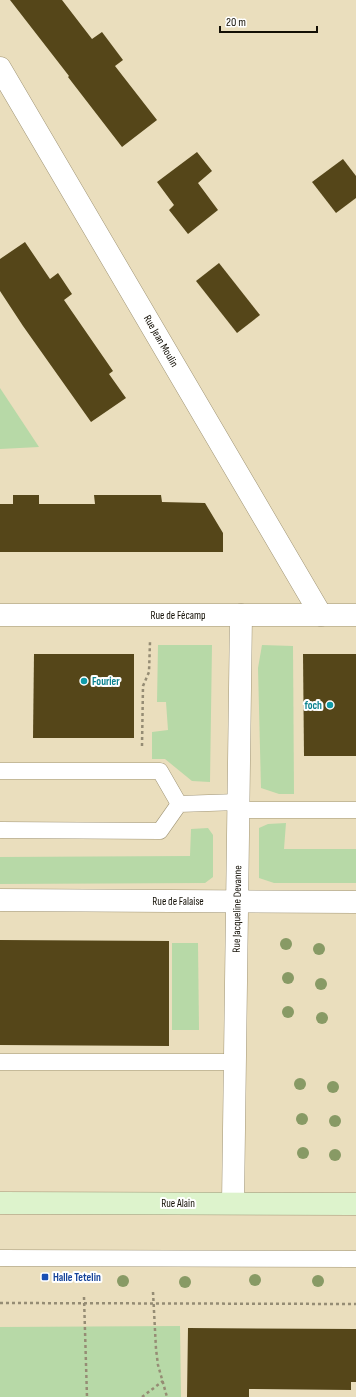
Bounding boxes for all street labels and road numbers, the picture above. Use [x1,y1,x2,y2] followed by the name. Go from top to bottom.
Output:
[141,313,181,370] street label: Rue Jean Moulin
[150,609,206,622] street label: Rue de Fécamp
[230,865,244,953] street label: Rue Jacqueline Devanne
[152,895,204,908] street label: Rue de Falaise
[161,1197,195,1210] street label: Rue Alain

